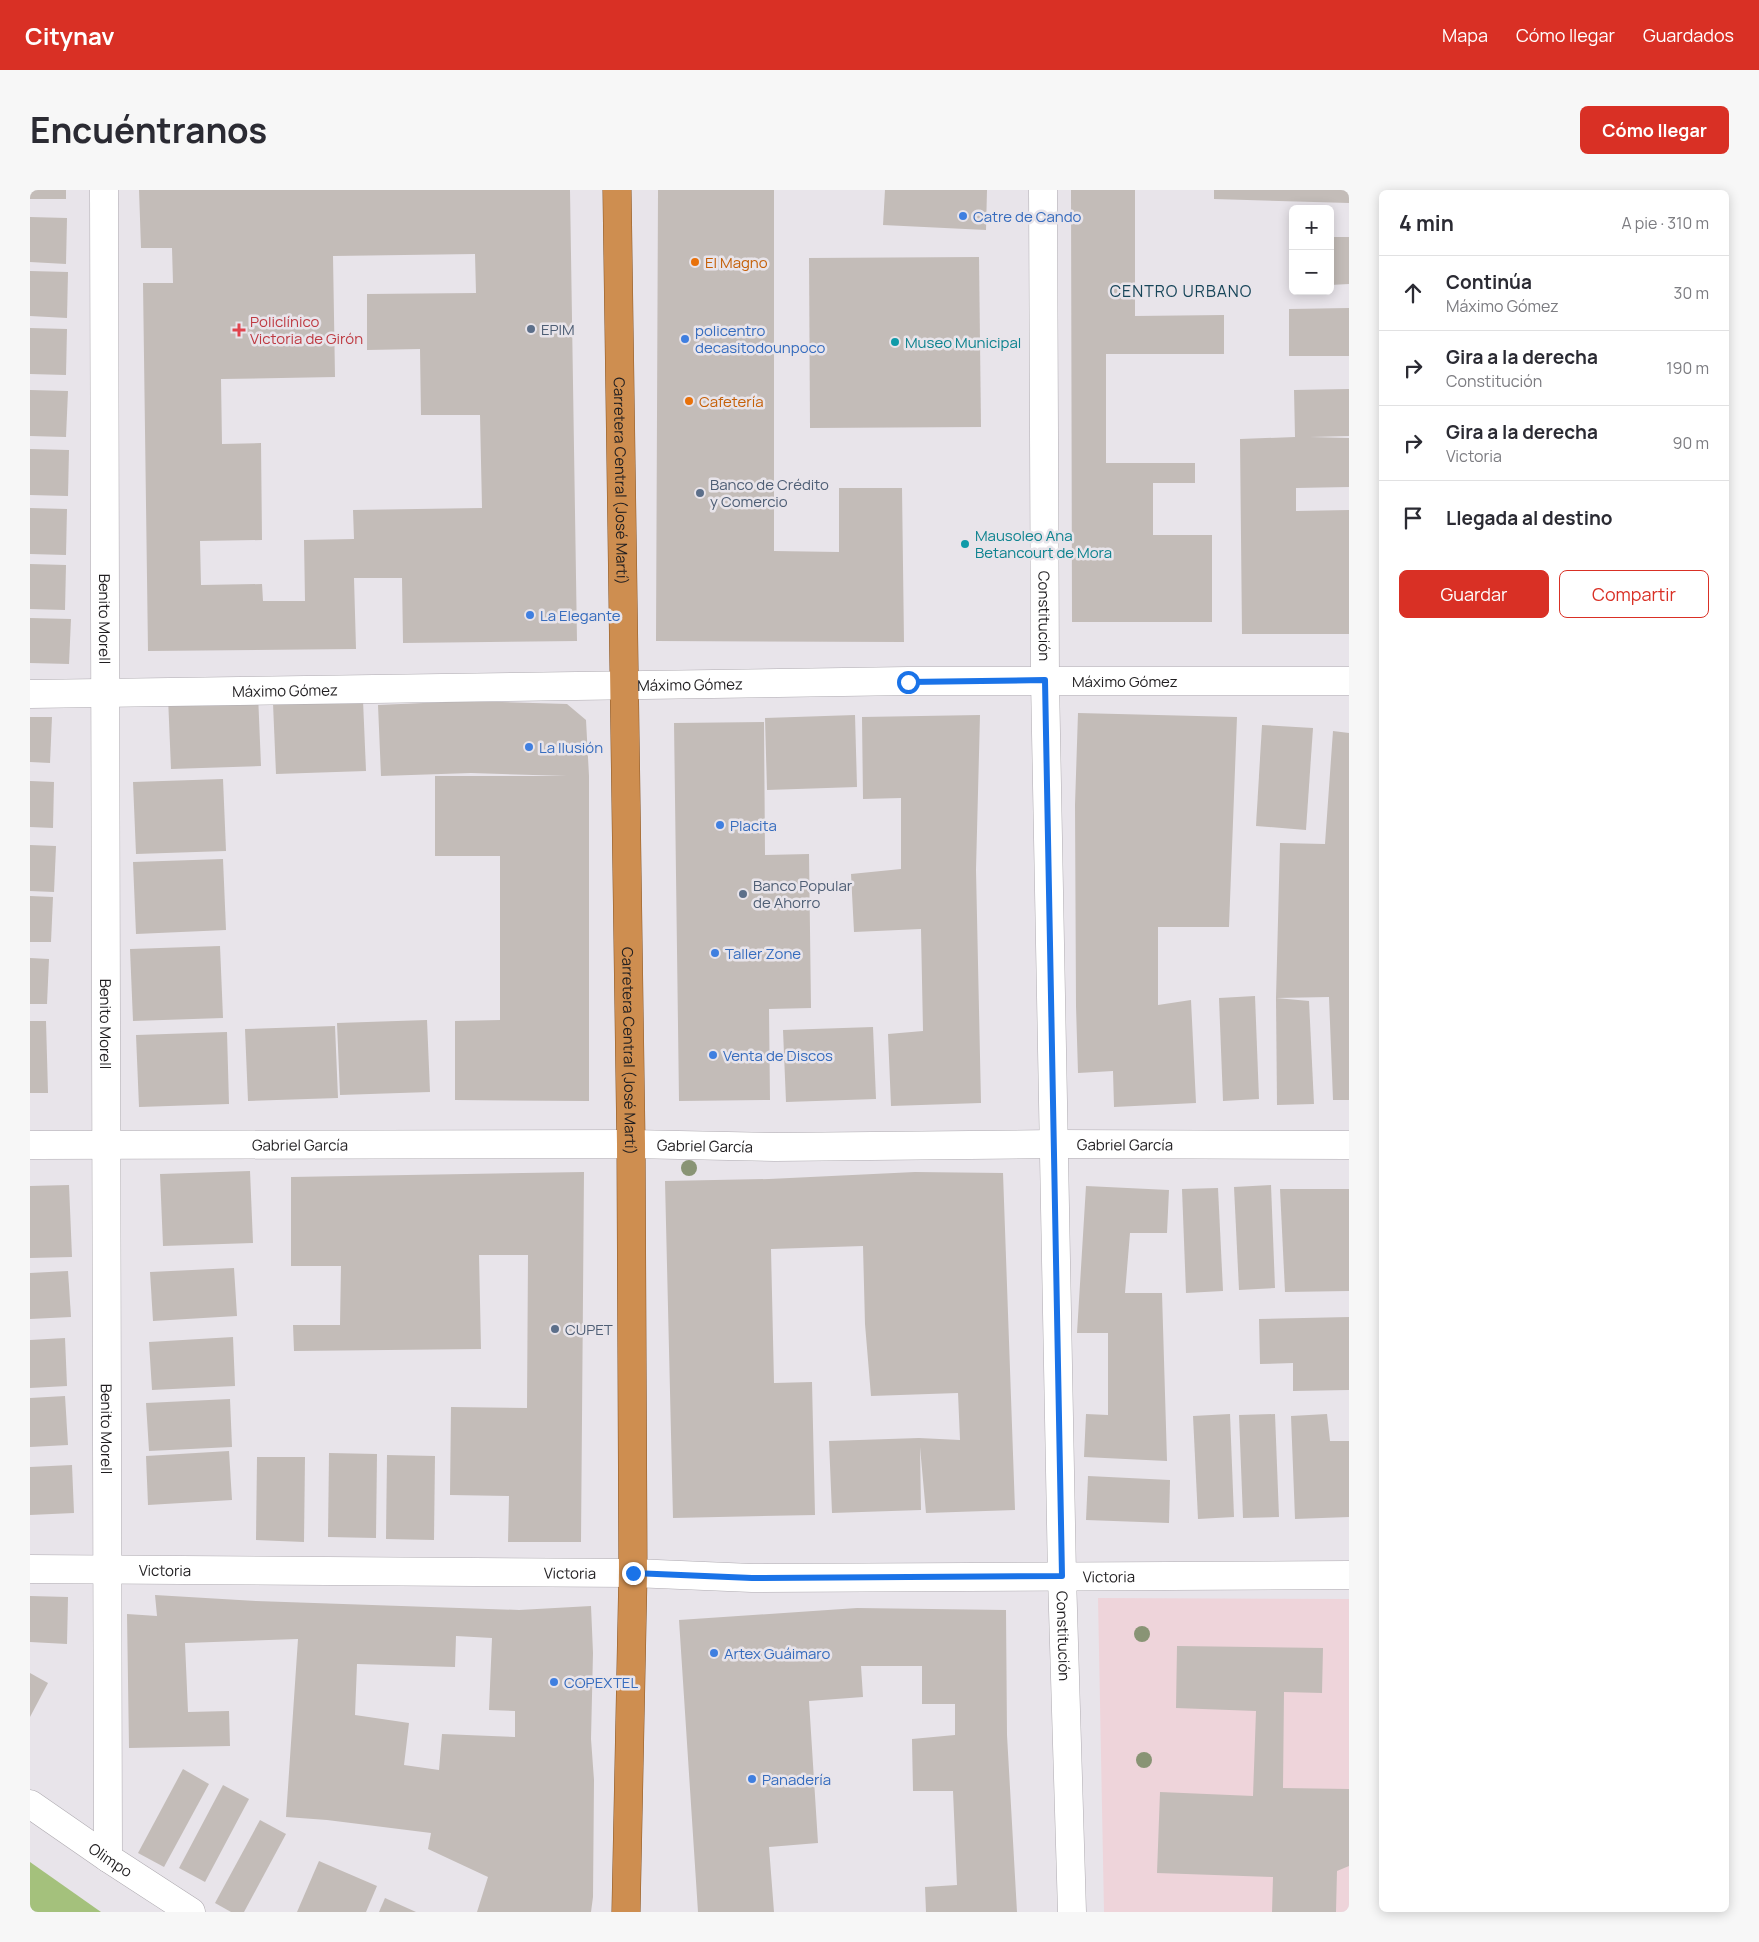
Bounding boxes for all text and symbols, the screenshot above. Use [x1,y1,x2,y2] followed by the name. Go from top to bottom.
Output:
[25,19,115,52] text: Citynav
[1442,23,1488,47] text: Mapa
[1516,23,1615,47] text: Cómo llegar
[1643,23,1734,47] text: Guardados
[30,106,267,154] text: Encuéntranos
[1580,106,1729,154] button: Cómo llegar
[1289,205,1334,295] map controls
[1289,205,1334,250] button: +
[973,206,1082,227] place label: Catre de Cando
[1399,209,1454,237] text: 4 min
[957,210,969,222] marker: Catre de Cando
[1621,212,1709,234] text: A pie · 310 m
[1289,250,1334,295] button: −
[705,252,768,273] place label: El Magno
[689,256,701,268] marker: El Magno
[1446,269,1532,295] text: Continúa
[1399,279,1427,307] icon: ahead
[1110,280,1252,302] district label: CENTRO URBANO
[1674,282,1709,304] text: 30 m
[1446,295,1559,317] text: Máximo Gómez
[250,311,363,349] place label: Policlínico Victoria de Girón
[541,319,575,340] place label: EPIM
[695,320,826,358] place label: policentro decasitodounpoco
[232,323,246,337] marker: Policlínico Victoria de Girón
[525,323,537,335] marker: EPIM
[905,332,1021,353] place label: Museo Municipal
[679,333,691,345] marker: policentro decasitodounpoco
[889,336,901,348] marker: Museo Municipal
[1446,344,1598,370] text: Gira a la derecha
[1399,354,1427,382] icon: right
[1666,357,1709,379] text: 190 m
[1446,370,1542,392] text: Constitución
[609,377,633,585] street label: Carretera Central (José Martí)
[699,391,764,412] place label: Cafetería
[683,395,695,407] marker: Cafetería
[1446,419,1598,445] text: Gira a la derecha
[1399,429,1427,457] icon: right
[1673,432,1709,454] text: 90 m
[1446,445,1502,467] text: Victoria
[710,474,829,512] place label: Banco de Crédito y Comercio
[694,487,706,499] marker: Banco de Crédito y Comercio
[1399,504,1427,532] icon: arrive
[1446,505,1613,531] text: Llegada al destino
[975,525,1112,563] place label: Mausoleo Ana Betancourt de Mora
[959,538,971,550] marker: Mausoleo Ana Betancourt de Mora
[1399,570,1549,618] button: Guardar
[1559,570,1709,618] button: Compartir
[1034,571,1055,661] street label: Constitución
[94,574,116,664] street label: Benito Morell
[540,605,621,626] place label: La Elegante
[524,609,536,621] marker: La Elegante
[897,671,920,694] route start
[1072,671,1178,692] street label: Máximo Gómez
[637,673,743,696] street label: Máximo Gómez
[232,679,338,702] street label: Máximo Gómez
[539,737,603,758] place label: La Ilusión
[523,741,535,753] marker: La Ilusión
[730,815,777,836] place label: Placita
[714,819,726,831] marker: Placita
[753,875,853,913] place label: Banco Popular de Ahorro
[737,888,749,900] marker: Banco Popular de Ahorro
[725,943,801,964] place label: Taller Zone
[618,947,642,1155] street label: Carretera Central (José Martí)
[709,947,721,959] marker: Taller Zone
[95,979,117,1069] street label: Benito Morell
[723,1045,833,1066] place label: Venta de Discos
[707,1049,719,1061] marker: Venta de Discos
[252,1134,348,1155] street label: Gabriel García
[657,1134,753,1157] street label: Gabriel García
[1077,1134,1173,1155] street label: Gabriel García
[565,1319,613,1340] place label: CUPET
[549,1323,561,1335] marker: CUPET
[96,1384,118,1474] street label: Benito Morell
[139,1559,191,1581] street label: Victoria
[544,1562,596,1583] street label: Victoria
[622,1562,645,1585] route end
[1083,1566,1135,1587] street label: Victoria
[1052,1591,1076,1681] street label: Constitución
[724,1643,831,1664] place label: Artex Guáimaro
[708,1647,720,1659] marker: Artex Guáimaro
[564,1672,638,1693] place label: COPEXTEL
[548,1676,560,1688] marker: COPEXTEL
[762,1769,831,1790] place label: Panadería
[746,1773,758,1785] marker: Panadería
[85,1837,137,1882] street label: Olimpo

